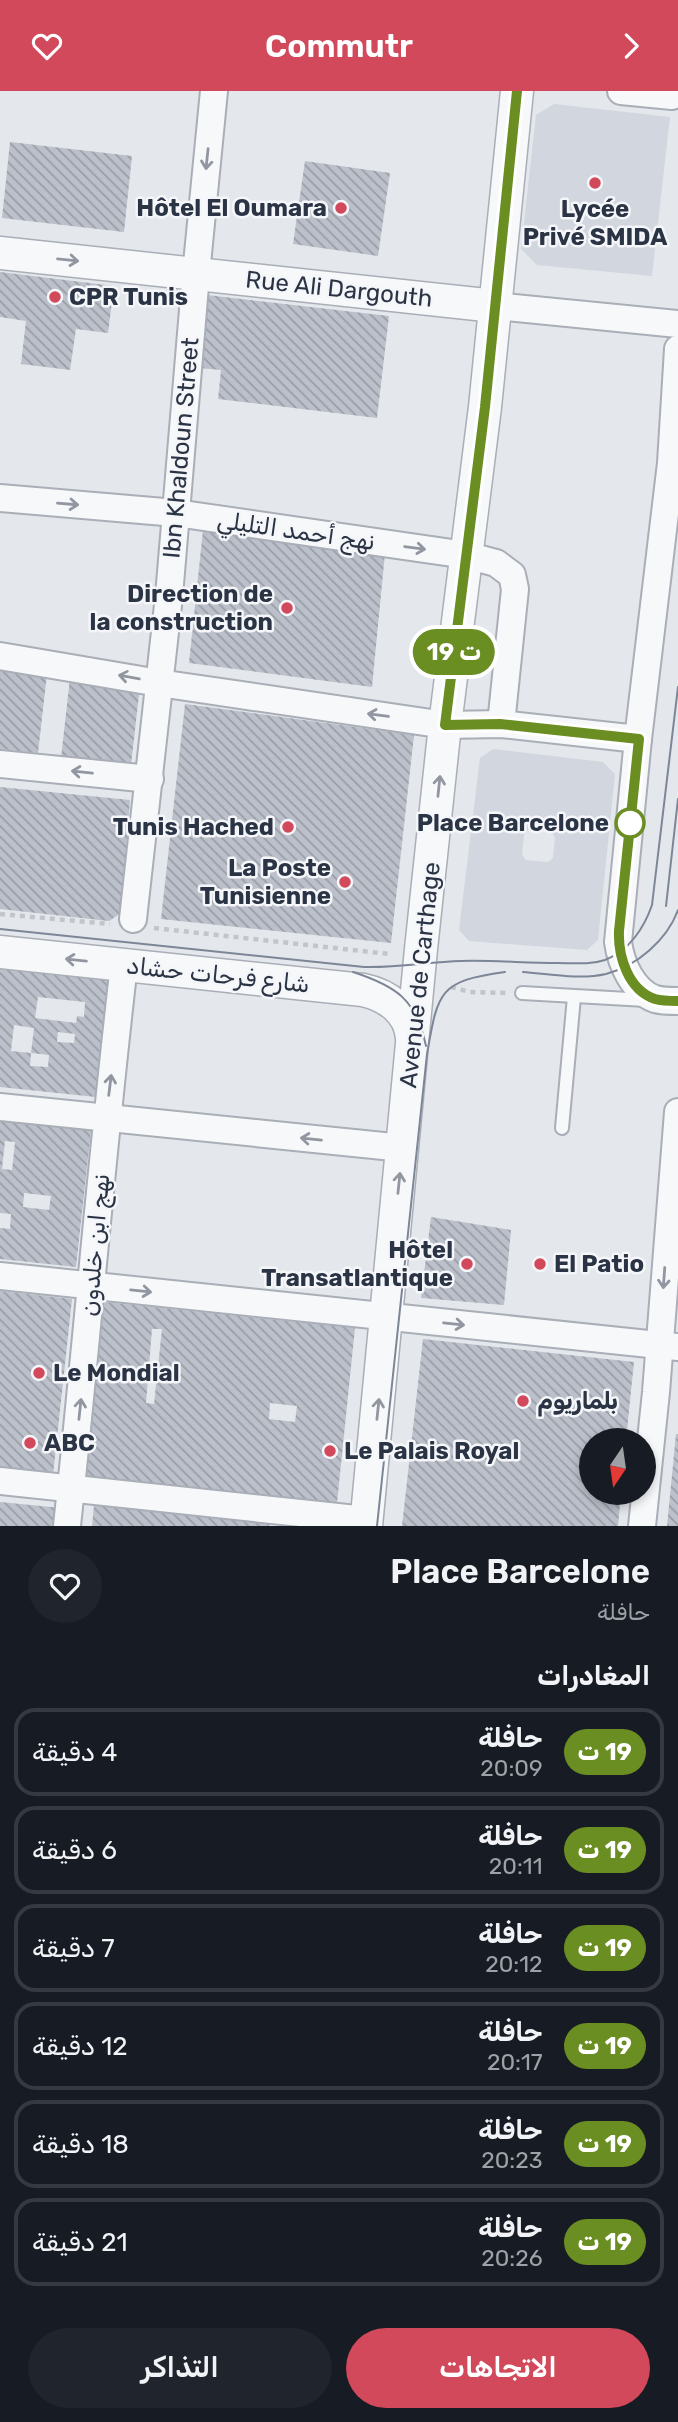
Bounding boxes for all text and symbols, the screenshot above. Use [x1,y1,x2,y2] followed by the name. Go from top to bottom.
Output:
[28,27,66,65] icon: heart
[265,27,413,65] text: Commutr
[612,27,650,65] icon: forward
[201,147,214,170] one-way arrow
[587,175,603,191] marker: Lycée Privé SMIDA
[136,194,327,222] place label: Hôtel El Oumara
[523,195,667,251] place label: Lycée Privé SMIDA
[333,200,349,216] marker: Hôtel El Oumara
[56,254,79,267] one-way arrow
[244,265,434,313] street label: Rue Ali Dargouth
[69,283,188,311] place label: CPR Tunis
[47,289,63,305] marker: CPR Tunis
[157,336,205,560] street label: Ibn Khaldoun Street
[56,498,79,511] one-way arrow
[215,506,377,560] street label: نهج أحمد التليلي
[403,542,426,555] one-way arrow
[90,580,273,636] place label: Direction de la construction
[279,600,295,616] marker: Direction de la construction
[405,629,503,675] line badge: 19 ت
[427,638,481,666] text: 19 ت
[118,670,141,683] one-way arrow
[367,708,390,721] one-way arrow
[71,765,94,778] one-way arrow
[432,775,445,798] one-way arrow
[615,808,645,838] marker: Place Barcelone
[417,809,609,837] place label: Place Barcelone
[113,813,274,841] place label: Tunis Hached
[280,819,296,835] marker: Tunis Hached
[200,854,331,910] place label: La Poste Tunisienne
[394,861,446,1089] street label: Avenue de Carthage
[337,874,353,890] marker: La Poste Tunisienne
[125,951,311,1001] street label: شارع فرحات حشاد
[65,953,87,966] one-way arrow
[104,1075,117,1097] one-way arrow
[300,1132,323,1145] one-way arrow
[75,1172,118,1318] street label: نهج ابن خلدون
[393,1172,406,1195] one-way arrow
[261,1236,453,1292] place label: Hôtel Transatlantique
[554,1250,644,1278] place label: El Patio
[459,1256,475,1272] marker: Hôtel Transatlantique
[532,1256,548,1272] marker: El Patio
[657,1266,670,1289] one-way arrow
[129,1285,152,1298] one-way arrow
[442,1318,464,1331] one-way arrow
[53,1359,180,1387] place label: Le Mondial
[31,1365,47,1381] marker: Le Mondial
[537,1387,618,1417] place label: بلماريوم
[515,1393,531,1409] marker: بلماريوم
[73,1399,86,1421] one-way arrow
[371,1399,384,1421] one-way arrow
[579,1428,656,1505] north arrow
[579,1428,656,1505] map controls
[44,1429,95,1457] place label: ABC
[22,1435,38,1451] marker: ABC
[344,1437,519,1465] place label: Le Palais Royal
[322,1443,338,1459] marker: Le Palais Royal
[28,1549,102,1623] button: heart
[390,1552,650,1591] text: Place Barcelone
[597,1598,650,1626] text: حافلة
[537,1661,650,1692] text: المغادرات
[478,1723,543,1754] text: حافلة
[32,1737,117,1768] text: 4 دقيقة
[578,1738,632,1766] text: 19 ت
[480,1754,543,1782] text: 20:09
[478,1821,543,1852] text: حافلة
[32,1835,117,1866] text: 6 دقيقة
[578,1836,632,1864] text: 19 ت
[489,1852,543,1880] text: 20:11
[478,1919,543,1950] text: حافلة
[32,1933,115,1964] text: 7 دقيقة
[578,1934,632,1962] text: 19 ت
[485,1950,543,1978] text: 20:12
[478,2017,543,2048] text: حافلة
[32,2031,128,2062] text: 12 دقيقة
[578,2032,632,2060] text: 19 ت
[487,2048,543,2076] text: 20:17
[478,2115,543,2146] text: حافلة
[32,2129,129,2160] text: 18 دقيقة
[578,2130,632,2158] text: 19 ت
[481,2146,543,2174] text: 20:23
[478,2213,543,2244] text: حافلة
[32,2227,128,2258] text: 21 دقيقة
[578,2228,632,2256] text: 19 ت
[481,2244,543,2272] text: 20:26
[28,2328,332,2408] button: التذاكر
[346,2328,650,2408] button: الاتجاهات

